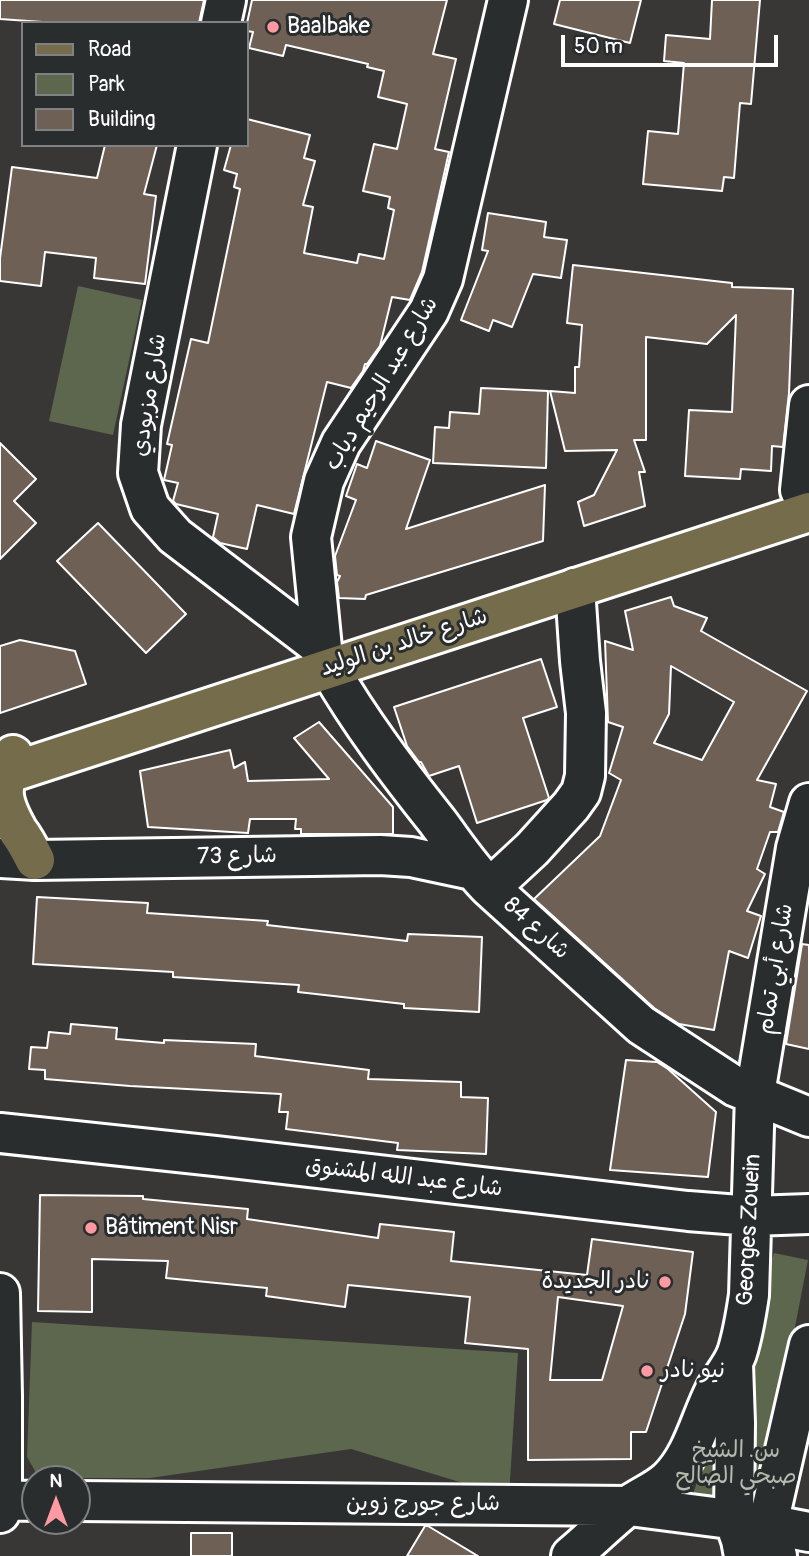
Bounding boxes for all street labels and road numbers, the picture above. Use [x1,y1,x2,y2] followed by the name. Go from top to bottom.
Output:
[319,292,445,476] street label: شارع عبد الرحيم دياب
[127,332,173,458] street label: شارع مزبودي
[317,603,491,683] street label: شارع خالد بن الوليد
[197,843,277,871] street label: شارع 73
[497,892,575,966] street label: شارع 84
[752,902,800,1036] street label: شارع أبي تمام
[304,1152,504,1204] street label: شارع عبد الله المشنوق
[732,1153,768,1307] street label: Georges Zouein
[346,1490,500,1518] street label: شارع جورج زوين

